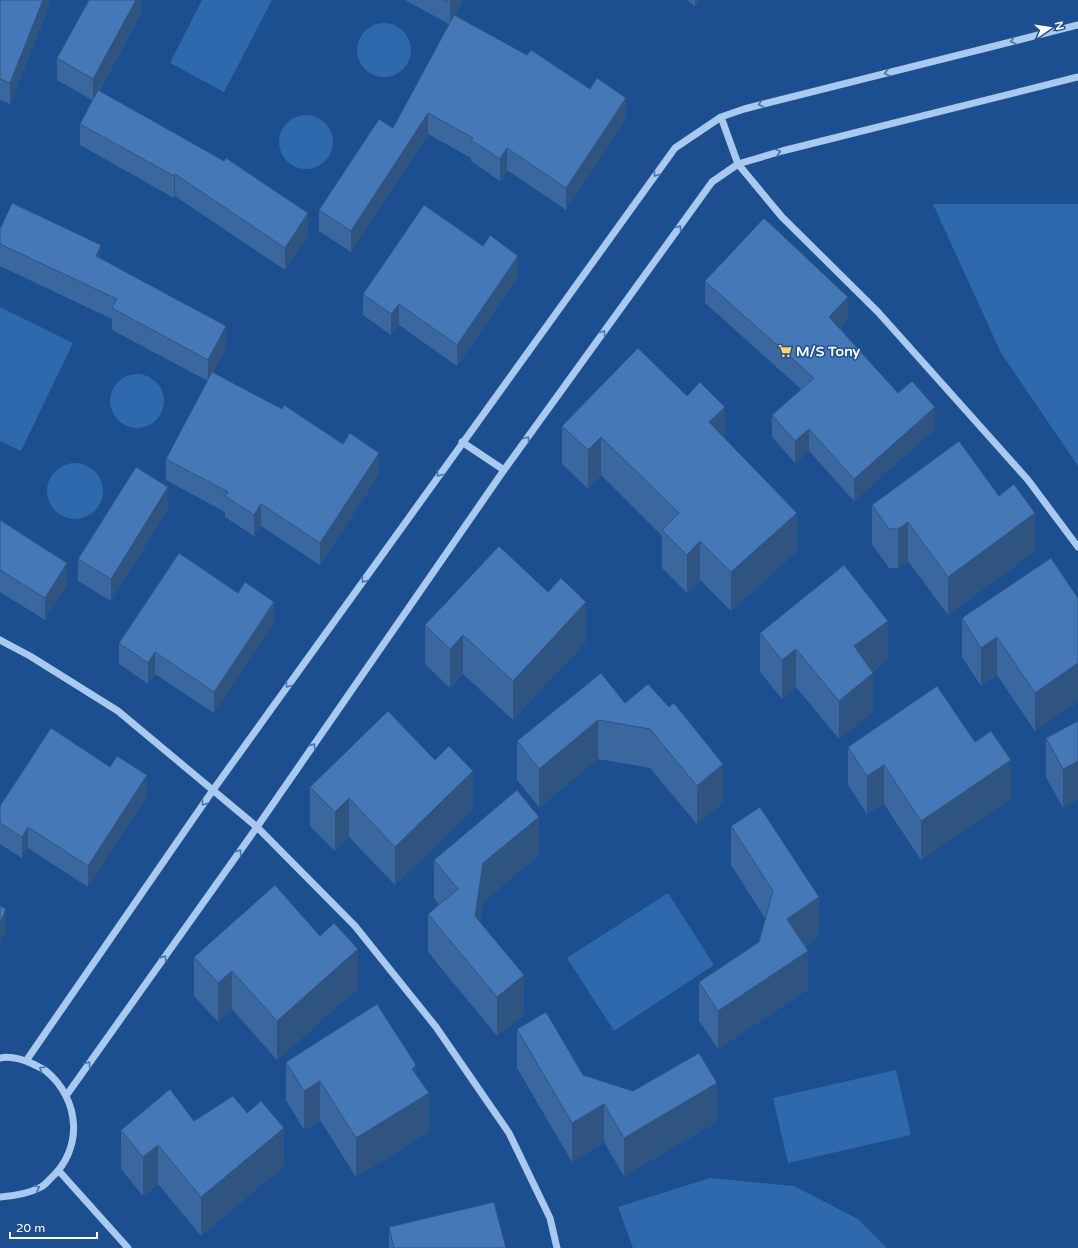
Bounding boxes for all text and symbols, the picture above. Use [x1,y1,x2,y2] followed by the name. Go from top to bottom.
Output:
[1030,8,1070,48] north arrow
[1052,20,1067,32] text: N
[1010,36,1017,45] one-way arrow
[884,68,890,76] one-way arrow
[758,100,764,108] one-way arrow
[774,148,781,157] one-way arrow
[654,170,661,177] one-way arrow
[674,225,682,232] one-way arrow
[598,331,605,338] one-way arrow
[777,343,793,359] supermarket icon: M/S Tony
[796,343,861,360] place label: M/S Tony
[522,436,530,443] one-way arrow
[436,470,444,477] one-way arrow
[362,575,369,582] one-way arrow
[286,681,293,688] one-way arrow
[308,743,315,750] one-way arrow
[202,798,209,805] one-way arrow
[234,850,241,857] one-way arrow
[159,955,167,962] one-way arrow
[83,1061,91,1068] one-way arrow
[39,1067,46,1074] one-way arrow
[33,1185,41,1193] one-way arrow
[10,1214,97,1240] scale bar
[16,1221,45,1235] text: 20 m

